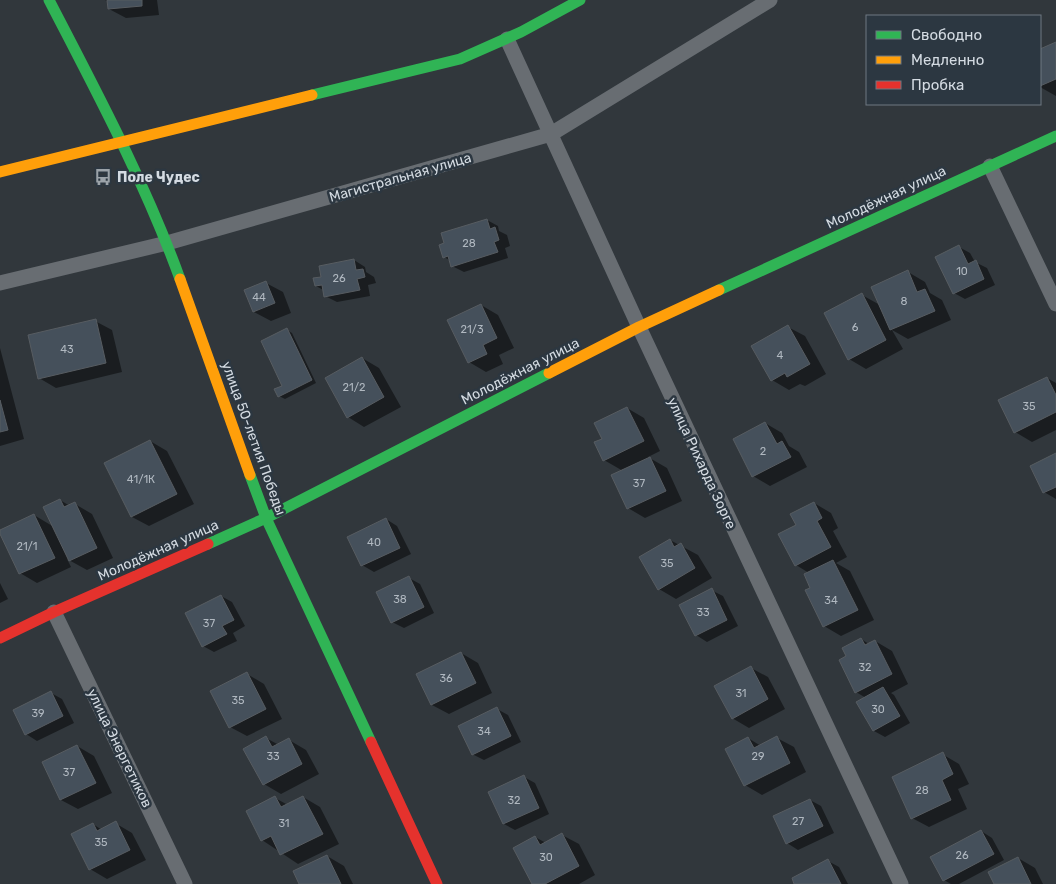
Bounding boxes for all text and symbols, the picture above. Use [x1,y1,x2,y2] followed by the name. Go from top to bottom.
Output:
[866,15,1041,105] legend
[911,26,982,44] text: Свободно
[911,51,984,69] text: Медленно
[911,76,964,94] text: Пробка
[327,149,473,206] street label: Магистральная улица
[824,162,949,233] street label: Молодёжная улица
[93,167,113,187] bus stop icon: Поле Чудес
[117,169,200,186] place label: Поле Чудес
[462,237,476,250] house number: 28
[956,265,968,278] house number: 10
[332,272,346,285] house number: 26
[252,291,266,304] house number: 44
[901,295,908,308] house number: 8
[852,321,859,334] house number: 6
[460,323,484,336] house number: 21/3
[458,334,582,409] street label: Молодёжная улица
[60,343,74,356] house number: 43
[777,349,784,362] house number: 4
[218,359,289,517] street label: улица 50-летия Победы
[343,381,365,394] house number: 21/2
[664,395,740,532] street label: улица Рихарда Зорге
[1022,400,1036,413] house number: 35
[760,445,766,458] house number: 2
[127,473,155,486] house number: 41/1К
[633,477,645,490] house number: 37
[95,516,221,585] street label: Молодёжная улица
[367,536,381,549] house number: 40
[16,540,38,553] house number: 21/1
[660,557,674,570] house number: 35
[393,593,407,606] house number: 38
[824,594,838,607] house number: 34
[696,606,710,619] house number: 33
[203,617,215,630] house number: 37
[858,661,872,674] house number: 32
[439,672,453,685] house number: 36
[83,686,156,810] street label: улица Энергетиков
[735,687,747,700] house number: 31
[231,694,245,707] house number: 35
[871,703,885,716] house number: 30
[31,707,45,720] house number: 39
[477,725,491,738] house number: 34
[266,750,280,763] house number: 33
[752,750,764,763] house number: 29
[63,766,75,779] house number: 37
[915,784,929,797] house number: 28
[507,794,521,807] house number: 32
[792,815,804,828] house number: 27
[278,817,290,830] house number: 31
[94,836,108,849] house number: 35
[955,849,969,862] house number: 26
[539,851,553,864] house number: 30

